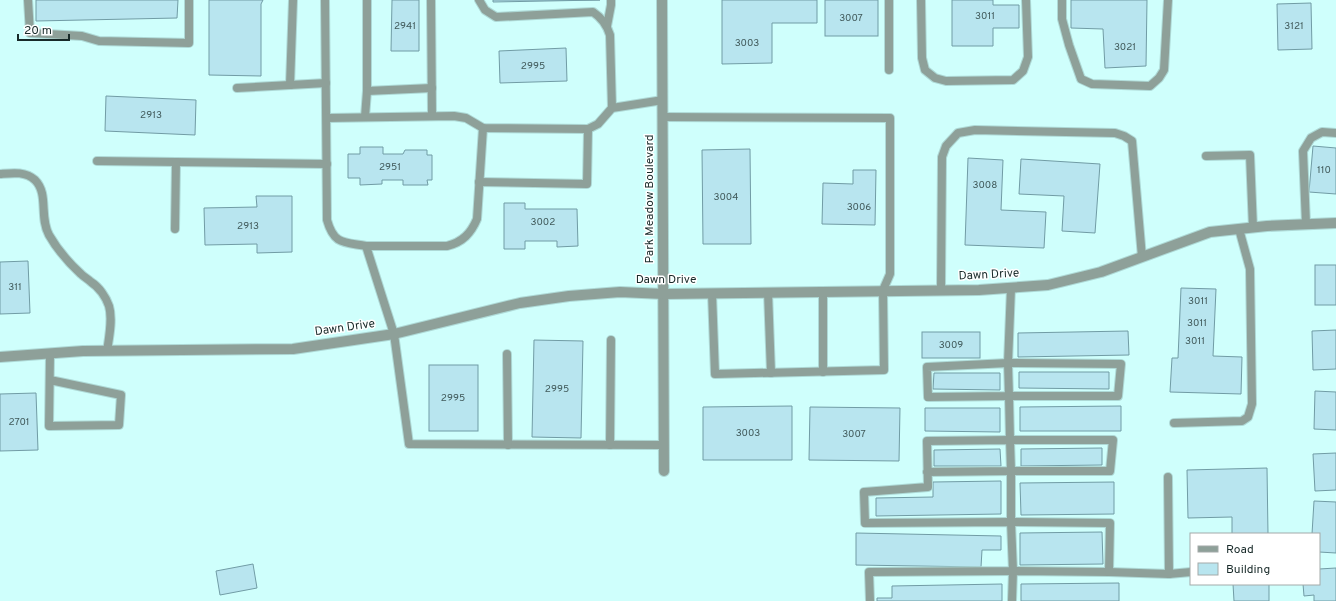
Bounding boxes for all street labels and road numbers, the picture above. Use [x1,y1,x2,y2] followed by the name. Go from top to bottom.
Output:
[642,134,658,264] street label: Park Meadow Boulevard
[958,265,1020,285] street label: Dawn Drive
[636,272,696,288] street label: Dawn Drive
[314,316,376,340] street label: Dawn Drive

